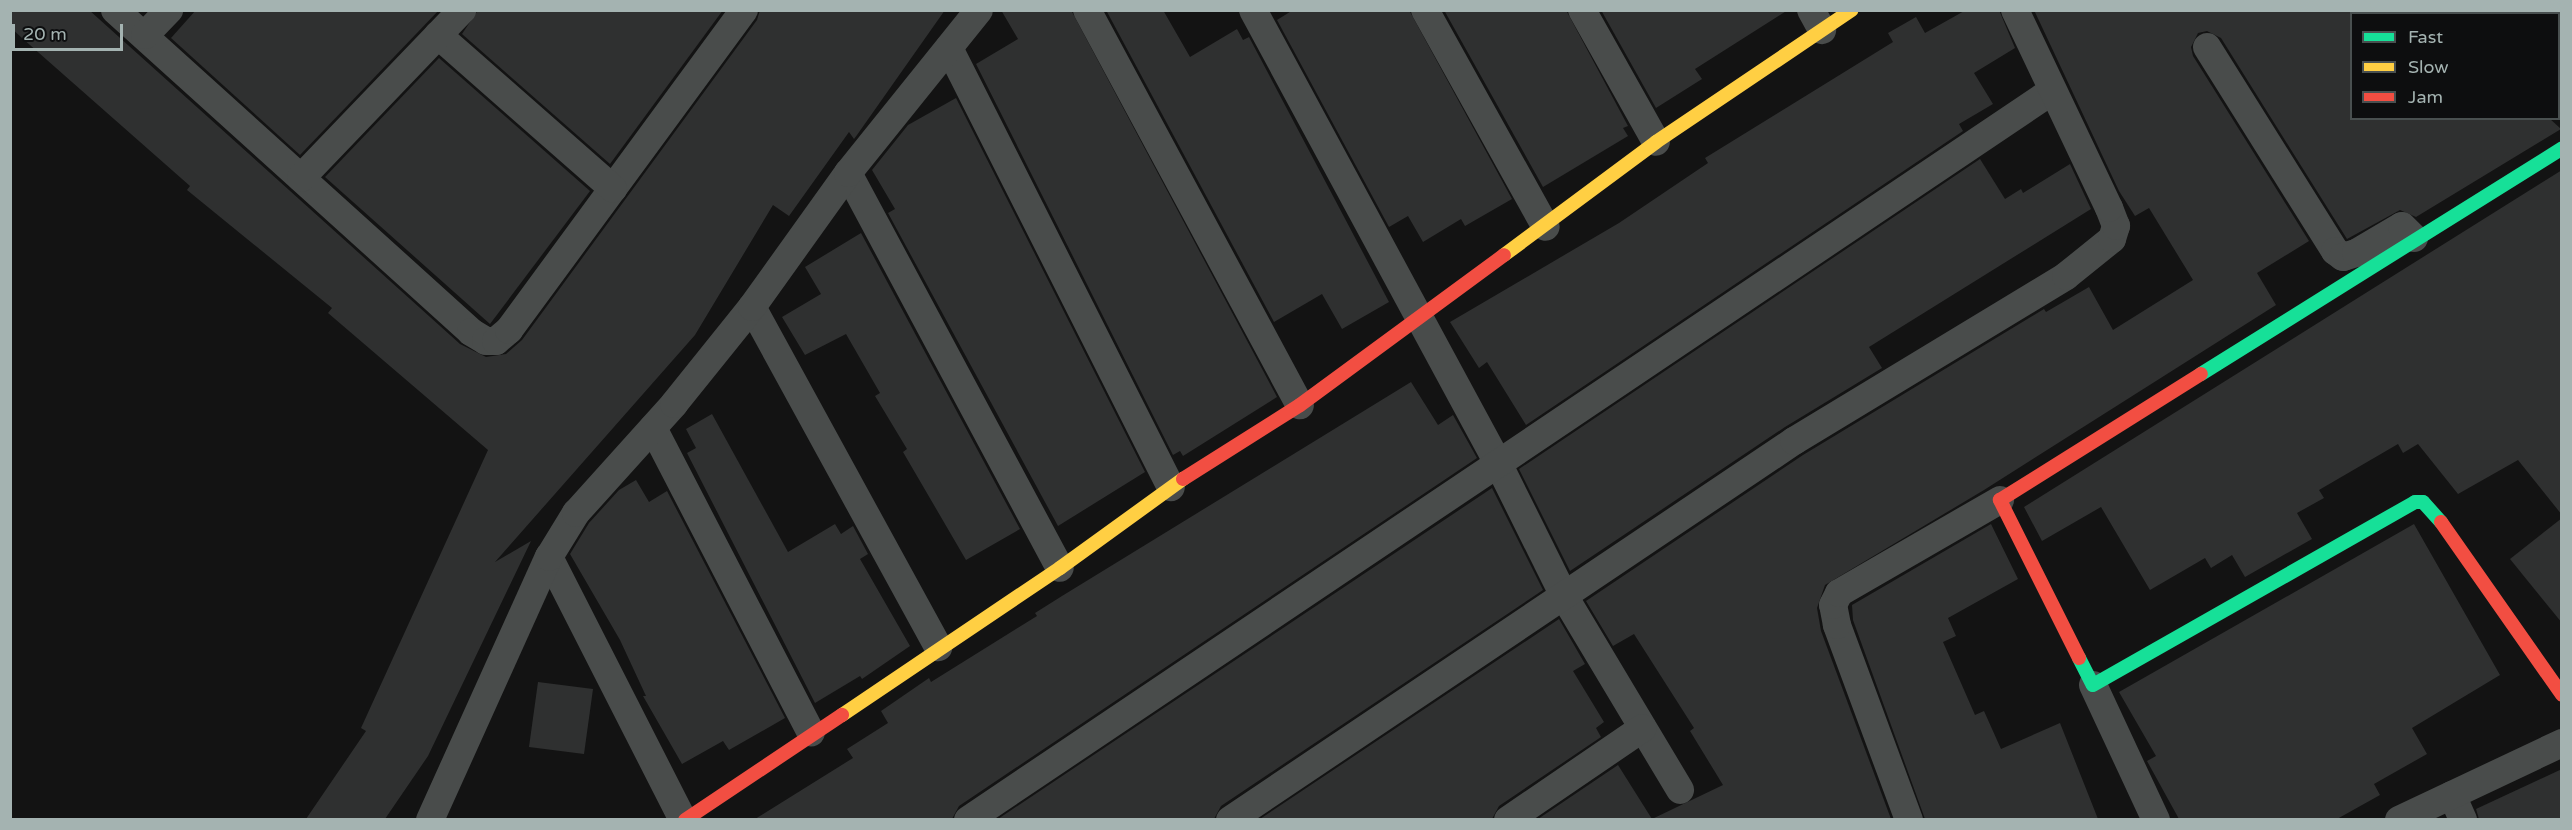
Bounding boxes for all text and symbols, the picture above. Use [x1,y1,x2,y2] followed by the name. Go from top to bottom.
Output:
[15,12,126,50] scale bar
[2350,12,2560,120] legend
[23,23,67,45] text: 20 m
[2408,26,2443,48] text: Fast
[2408,56,2449,78] text: Slow
[2408,86,2443,108] text: Jam

